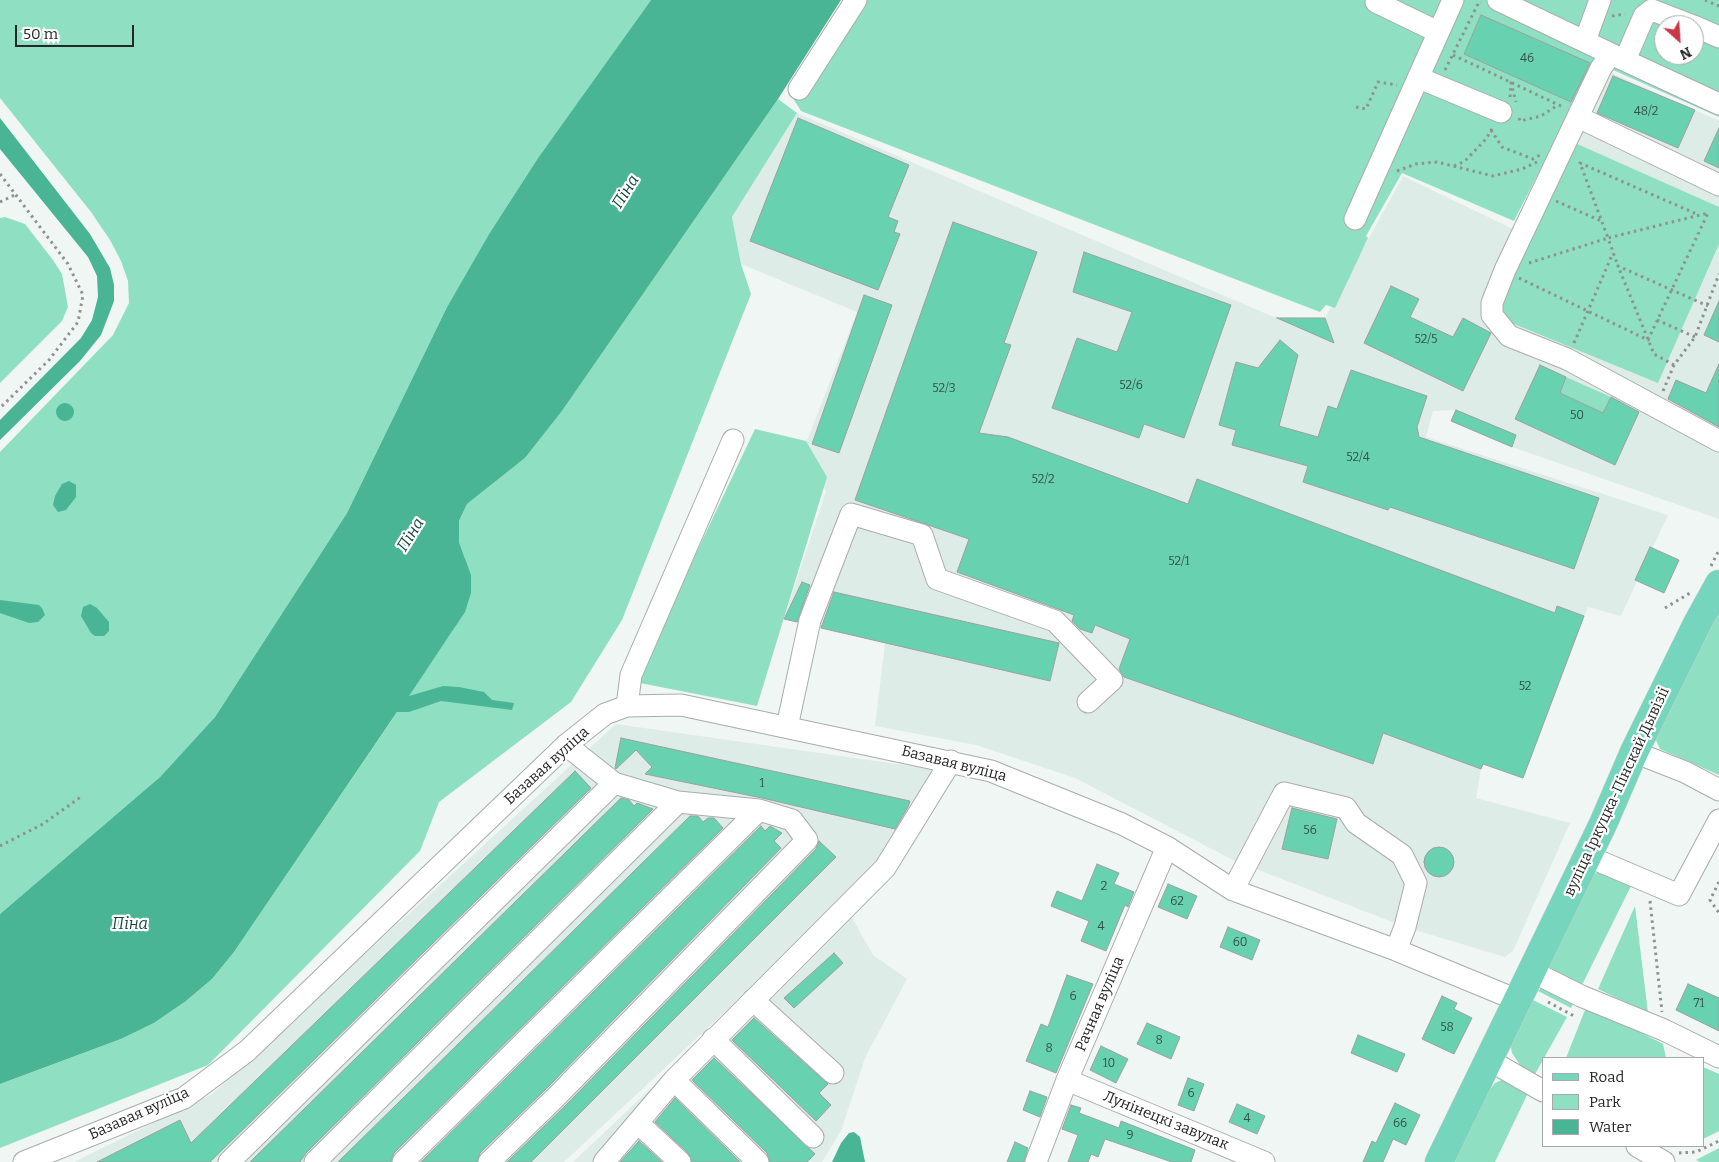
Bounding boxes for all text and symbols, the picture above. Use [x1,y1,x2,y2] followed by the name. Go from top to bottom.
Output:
[18,15,136,47] scale bar
[1654,15,1704,65] north arrow
[23,25,58,43] text: 50 m
[1677,43,1694,63] text: N
[1520,52,1534,66] house number: 46
[1634,105,1658,119] house number: 48/2
[608,172,644,212] water label: Піна
[1415,333,1437,347] house number: 52/5
[1119,379,1143,393] house number: 52/6
[932,382,956,396] house number: 52/3
[1570,409,1584,423] house number: 50
[1346,451,1370,465] house number: 52/4
[1031,473,1055,487] house number: 52/2
[393,515,429,555] water label: Піна
[1168,555,1190,569] house number: 52/1
[1519,680,1531,694] house number: 52
[1561,685,1673,899] street label: вуліца Іркуцка-Пінскай Дывізіі
[501,723,593,809] street label: Базавая вуліца
[900,742,1008,786] street label: Базавая вуліца
[760,777,764,791] house number: 1
[1303,824,1317,838] house number: 56
[1101,880,1107,894] house number: 2
[1170,895,1184,909] house number: 62
[112,915,148,935] water label: Піна
[1097,920,1105,934] house number: 4
[1233,936,1247,950] house number: 60
[1072,954,1128,1054] street label: Рачная вуліца
[1069,990,1077,1004] house number: 6
[1694,997,1704,1011] house number: 71
[1440,1021,1454,1035] house number: 58
[1155,1034,1163,1048] house number: 8
[1045,1042,1053,1056] house number: 8
[1103,1057,1115,1071] house number: 10
[1542,1057,1704,1147] legend
[1589,1068,1624,1086] text: Road
[86,1084,192,1144] street label: Базавая вуліца
[1187,1087,1195,1101] house number: 6
[1101,1088,1231,1154] street label: Лунінецкі завулак
[1589,1093,1621,1111] text: Park
[1243,1112,1251,1126] house number: 4
[1393,1117,1407,1131] house number: 66
[1589,1118,1631,1136] text: Water
[1126,1129,1134,1143] house number: 9

